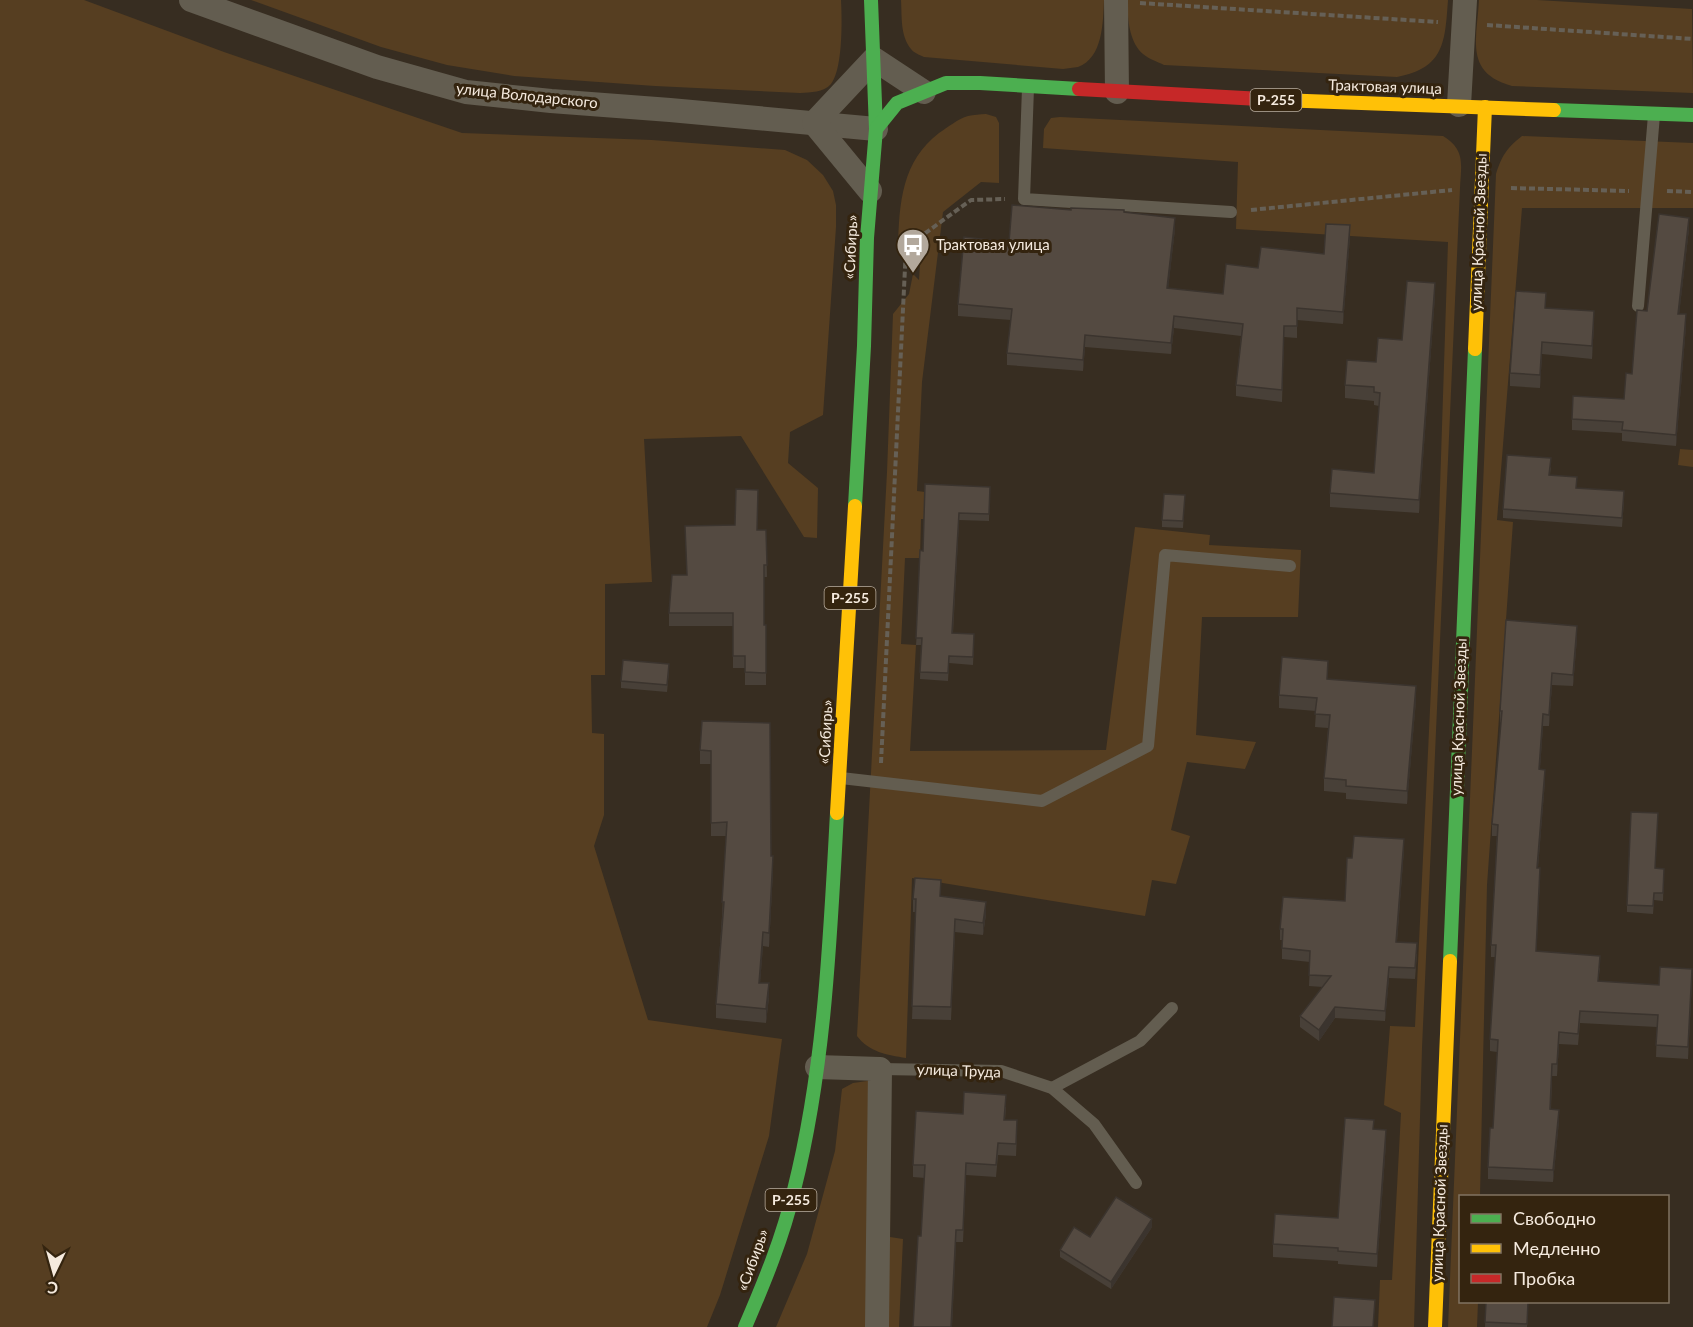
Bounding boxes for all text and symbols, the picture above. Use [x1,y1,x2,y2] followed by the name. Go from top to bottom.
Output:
[1328,75,1442,97] street label: Трактовая улица
[455,79,599,111] street label: улица Володарского
[1250,89,1302,111] road number: Р-255
[1466,153,1490,311] street label: улица Красной Звезды
[839,214,861,280] street label: «Сибирь»
[895,227,931,274] bus stop icon: Трактовая улица
[936,235,1050,253] place label: Трактовая улица
[824,587,876,609] road number: Р-255
[1446,638,1470,796] street label: улица Красной Звезды
[814,699,836,765] street label: «Сибирь»
[917,1060,1001,1080] street label: улица Труда
[1427,1124,1451,1282] street label: улица Красной Звезды
[766,1189,816,1211] road number: Р-255
[1459,1195,1669,1303] legend
[1513,1207,1596,1229] text: Свободно
[733,1226,772,1293] street label: «Сибирь»
[1513,1237,1601,1259] text: Медленно
[24,1243,84,1303] north arrow
[1513,1267,1575,1289] text: Пробка
[46,1278,59,1298] text: С

